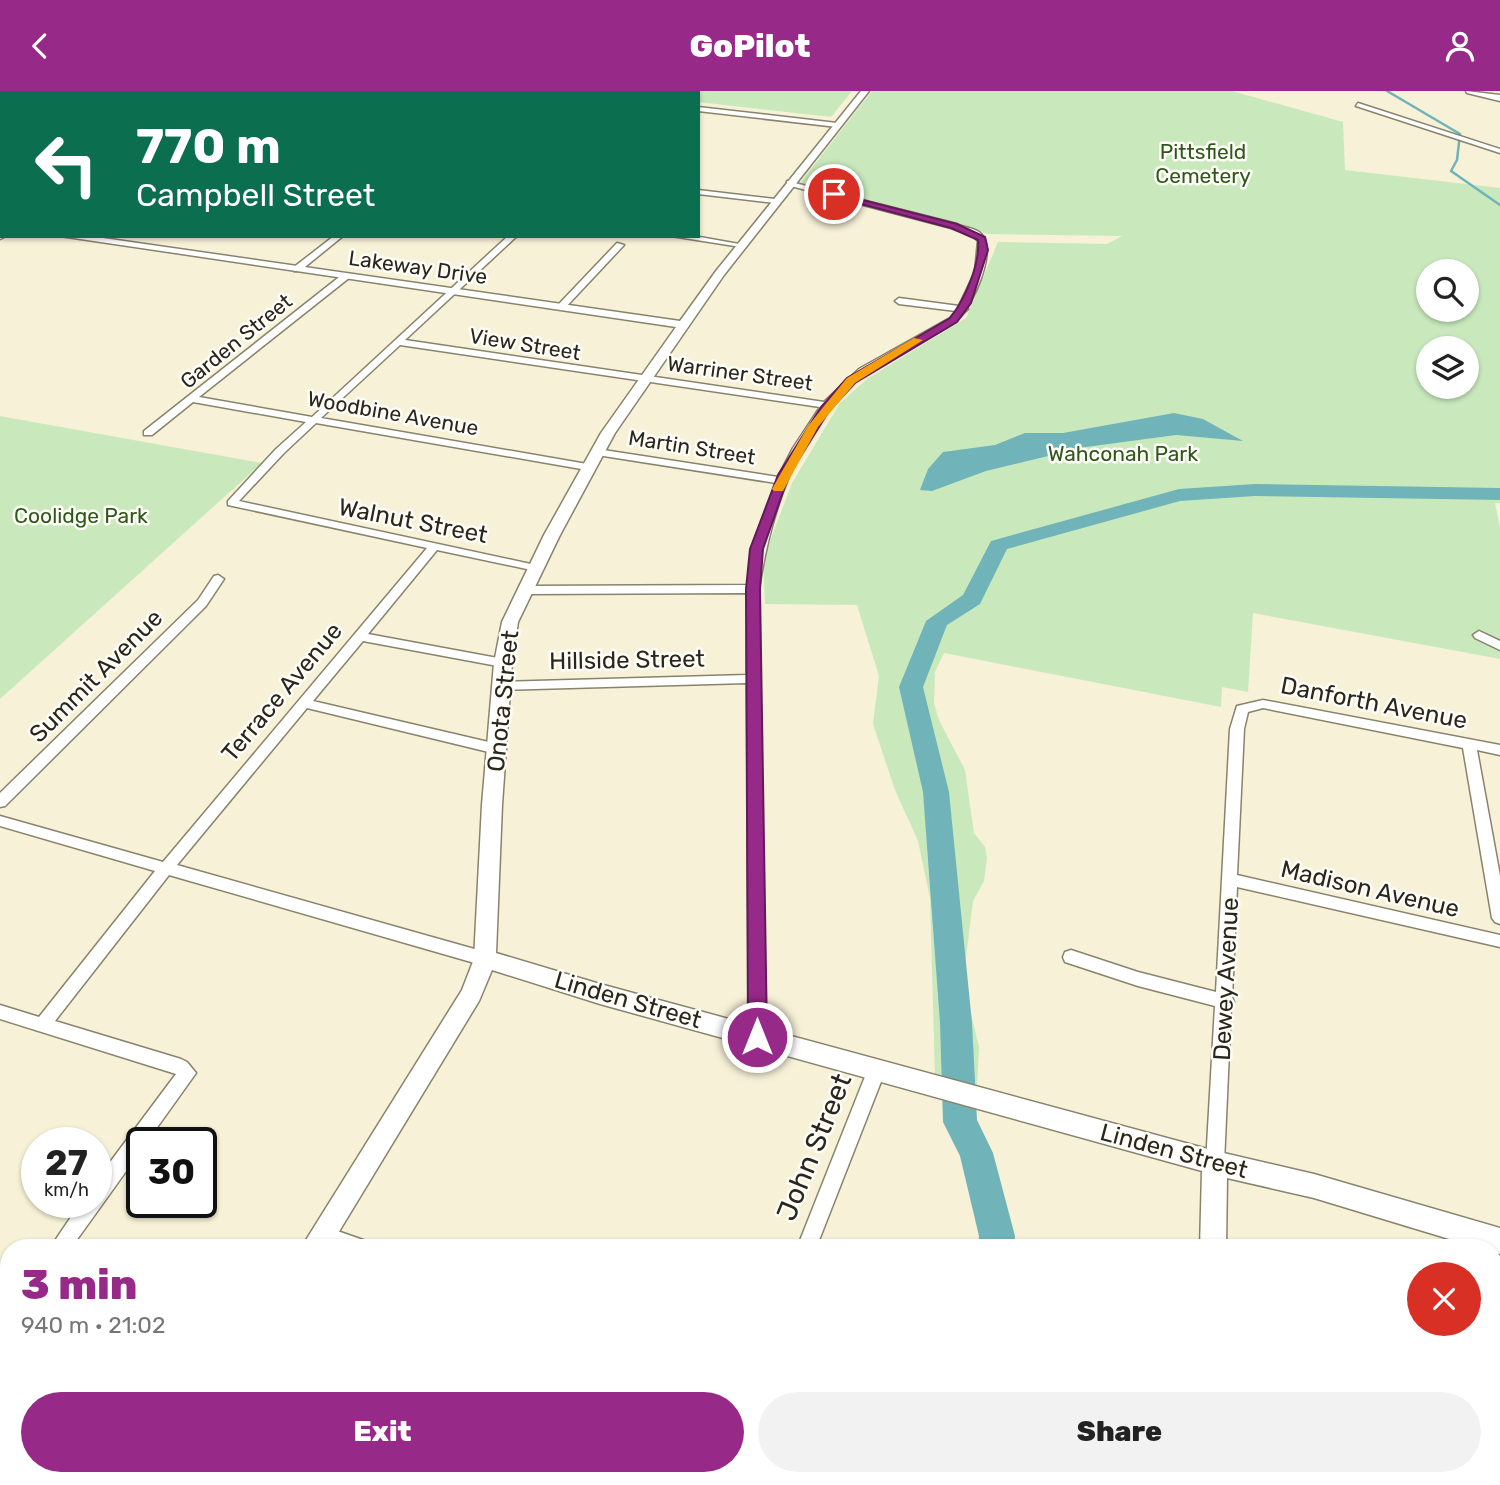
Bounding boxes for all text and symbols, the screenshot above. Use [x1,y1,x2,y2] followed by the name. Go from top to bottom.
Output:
[21,27,59,65] icon: back
[689,27,811,65] text: GoPilot
[1441,27,1479,65] icon: person
[136,117,281,175] text: 770 m
[21,119,112,210] icon: left
[1155,139,1251,188] park label: Pittsfield Cemetery
[804,164,864,224] pin
[815,175,853,213] icon: arrive
[136,176,375,214] text: Campbell Street
[347,245,489,289] street label: Lakeway Drive
[1416,259,1479,399] map controls
[1416,259,1479,322] button: search
[175,288,297,394] street label: Garden Street
[468,323,582,365] street label: View Street
[1416,336,1479,399] button: layers
[666,350,814,396] street label: Warriner Street
[306,386,480,440] street label: Woodbine Avenue
[627,425,757,469] street label: Martin Street
[1048,441,1198,466] park label: Wahconah Park
[336,493,490,549] street label: Walnut Street
[14,503,148,528] park label: Coolidge Park
[24,604,168,748] street label: Summit Avenue
[216,617,348,767] street label: Terrace Avenue
[482,629,524,773] street label: Onota Street
[549,645,705,675] street label: Hillside Street
[1278,671,1470,735] street label: Danforth Avenue
[1278,855,1462,923] street label: Madison Avenue
[1208,897,1244,1061] street label: Dewey Avenue
[551,966,705,1034] street label: Linden Street
[720,1000,794,1074] position arrow
[770,1069,858,1225] street label: John Street
[1097,1118,1251,1184] street label: Linden Street
[126,1127,217,1218] speed limit sign: 30
[45,1142,88,1184] text: 27
[44,1179,89,1201] text: km/h
[21,1260,137,1310] text: 3 min
[1407,1262,1481,1336] button: close
[21,1311,165,1339] text: 940 m · 21:02
[21,1392,744,1472] button: Exit
[758,1392,1481,1472] button: Share

